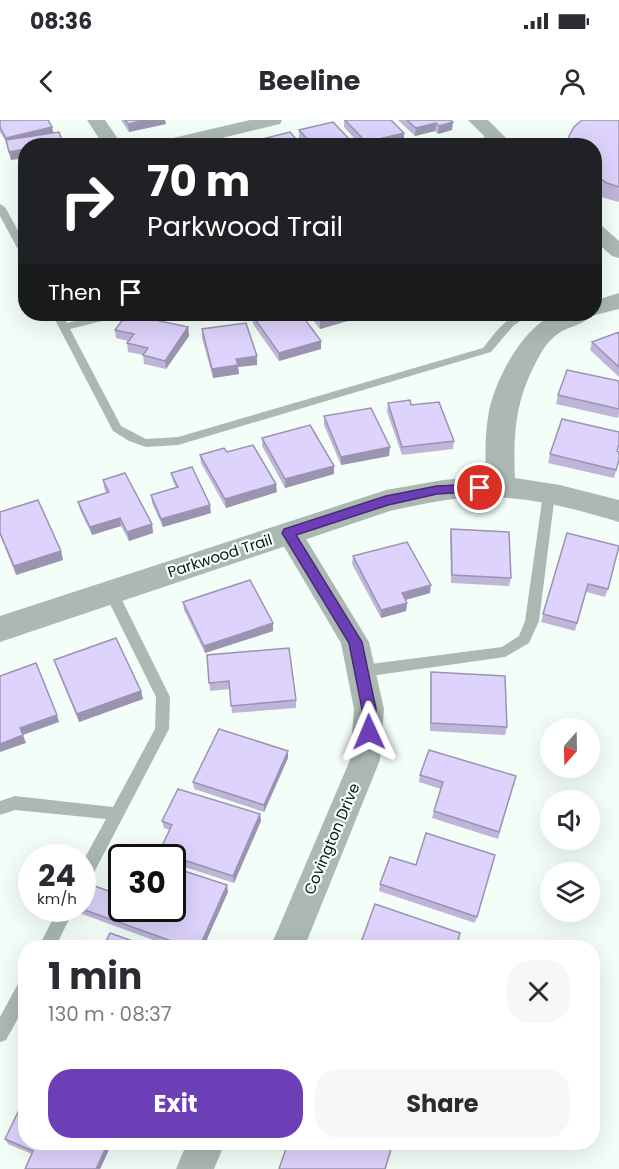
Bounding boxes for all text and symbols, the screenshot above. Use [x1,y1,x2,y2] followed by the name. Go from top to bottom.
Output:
[30,6,92,37] text: 08:36
[259,62,360,99] text: Beeline
[30,65,63,98] icon: back
[556,65,589,98] icon: person
[147,152,250,211] text: 70 m
[48,162,126,240] icon: right
[147,208,343,245] text: Parkwood Trail
[114,276,147,309] icon: arrive
[48,277,102,308] text: Then
[454,462,505,513] pin
[463,471,496,504] icon: arrive
[165,529,275,582] street label: Parkwood Trail
[337,700,401,764] position arrow
[540,718,600,778] north arrow
[540,718,600,922] map controls
[299,780,365,898] street label: Covington Drive
[540,790,600,850] button: sound
[108,844,186,922] speed limit sign: 30
[38,854,76,897] text: 24
[540,862,600,922] button: layers
[37,888,77,909] text: km/h
[48,951,142,1002] text: 1 min
[507,960,570,1023] button: close
[48,1000,172,1028] text: 130 m · 08:37
[48,1069,303,1138] button: Exit
[315,1069,570,1138] button: Share

